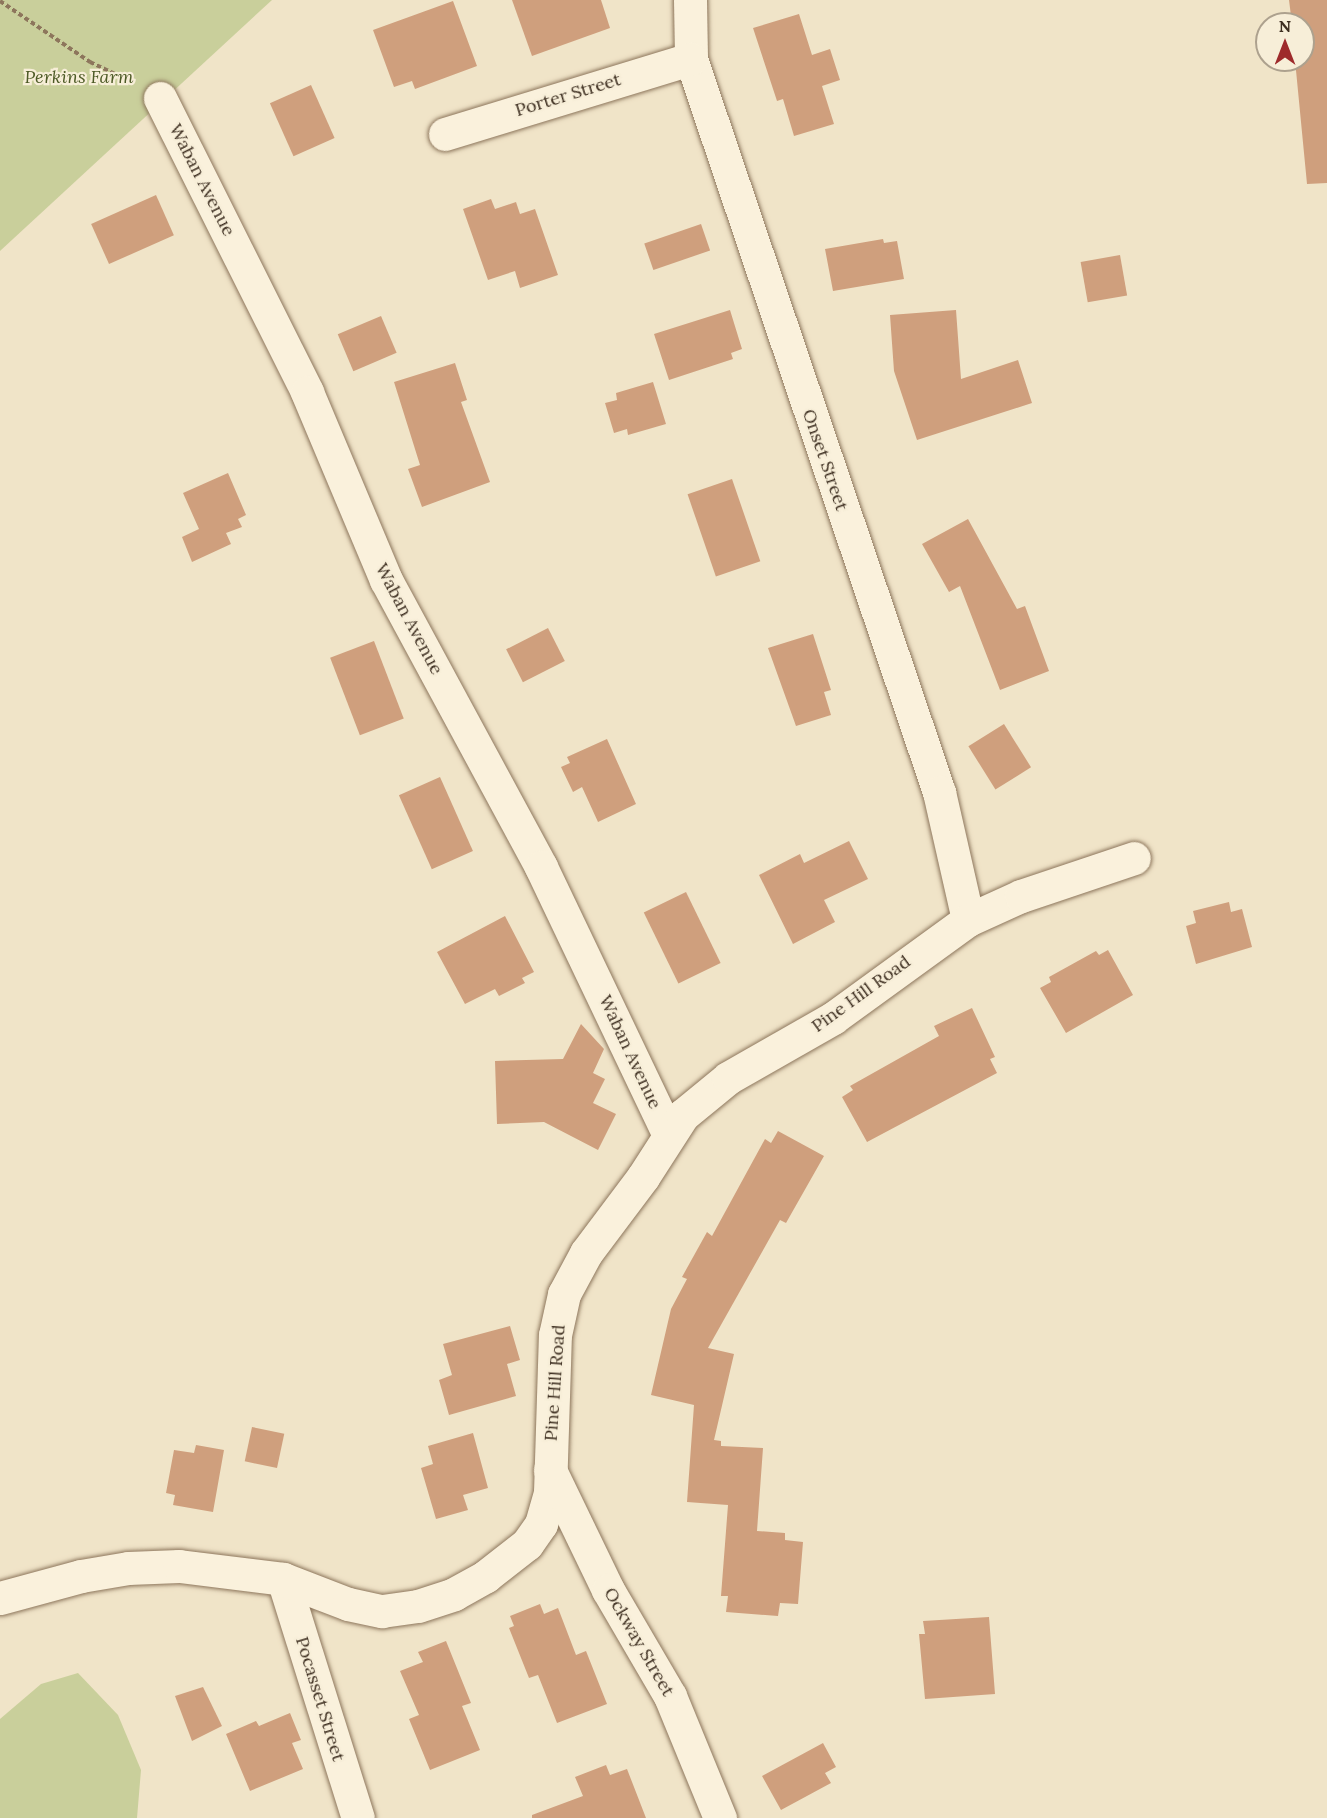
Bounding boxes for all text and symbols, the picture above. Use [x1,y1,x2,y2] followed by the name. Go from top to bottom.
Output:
[1255,12,1315,72] north arrow
[1279,16,1291,36] text: N
[25,66,133,88] park label: Perkins Farm
[513,69,623,121] street label: Porter Street
[164,120,240,240] street label: Waban Avenue
[798,406,852,514] street label: Onset Street
[371,560,447,678] street label: Waban Avenue
[807,951,915,1037] street label: Pine Hill Road
[594,992,666,1112] street label: Waban Avenue
[540,1324,570,1442] street label: Pine Hill Road
[599,1584,679,1700] street label: Ockway Street
[291,1634,349,1764] street label: Pocasset Street

